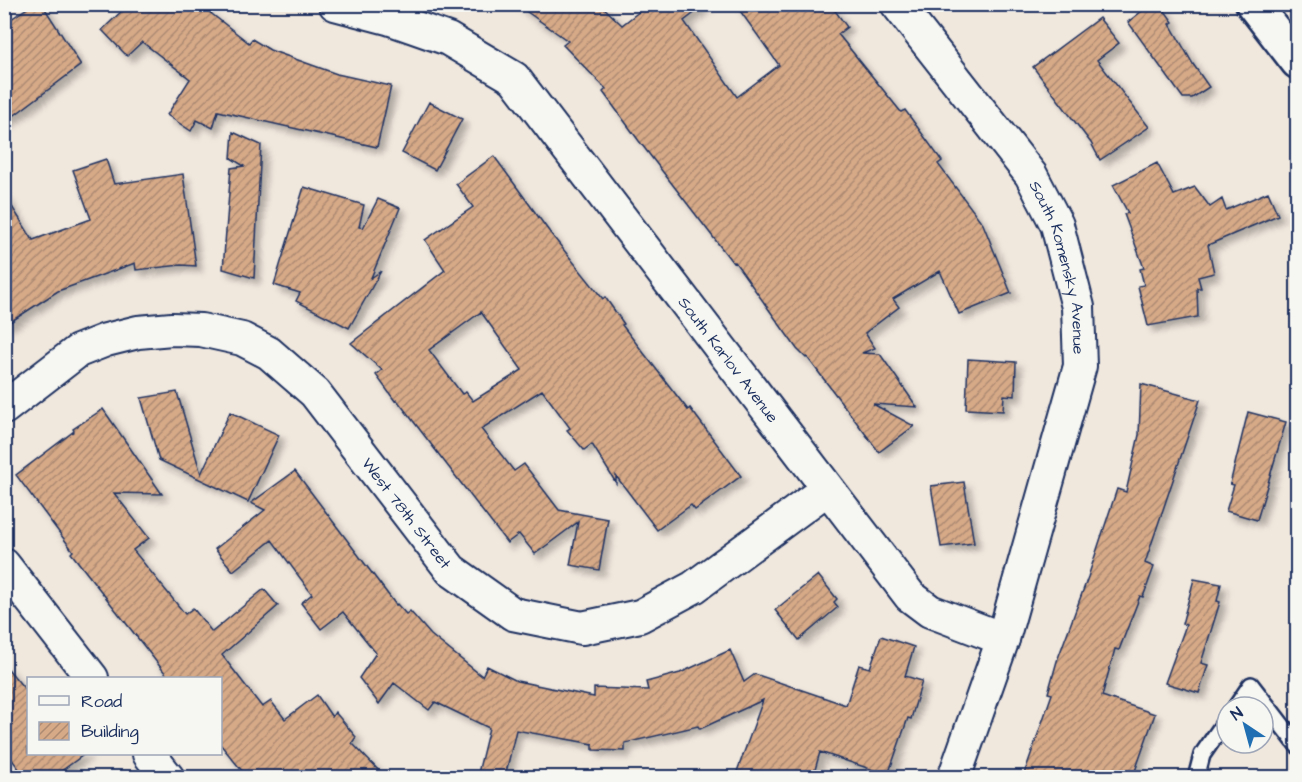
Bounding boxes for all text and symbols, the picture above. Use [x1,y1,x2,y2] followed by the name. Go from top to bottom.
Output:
[1024,177,1090,355] street label: South Komensky Avenue
[673,292,784,428] street label: South Karlov Avenue
[356,453,456,574] street label: West 78th Street
[27,677,222,755] legend
[81,689,122,714] text: Road
[1215,695,1275,755] north arrow
[1226,702,1247,726] text: N
[81,719,139,745] text: Building

